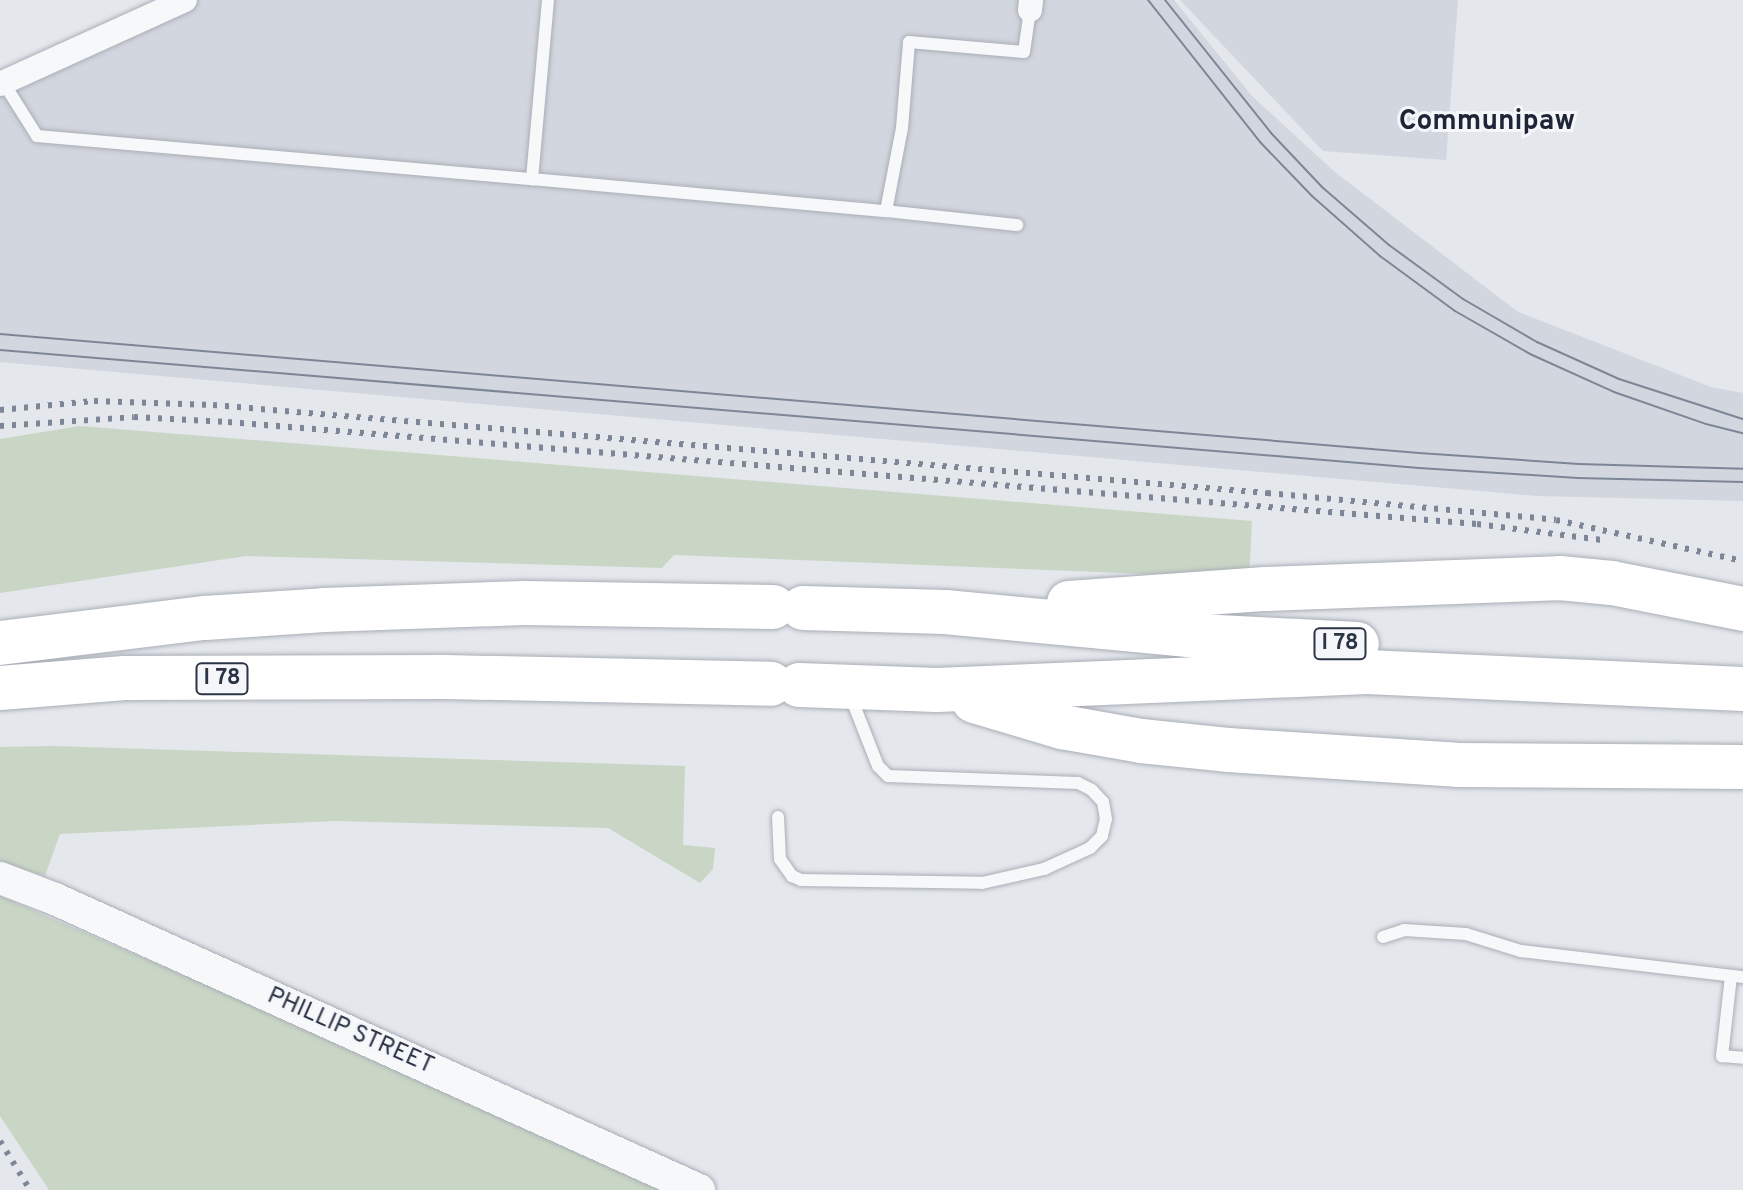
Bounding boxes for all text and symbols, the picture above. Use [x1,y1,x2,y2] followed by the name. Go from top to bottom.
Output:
[1399,105,1575,139] district label: Communipaw
[1312,626,1368,662] road number: I 78
[194,661,250,697] road number: I 78
[262,982,438,1082] street label: PHILLIP STREET

